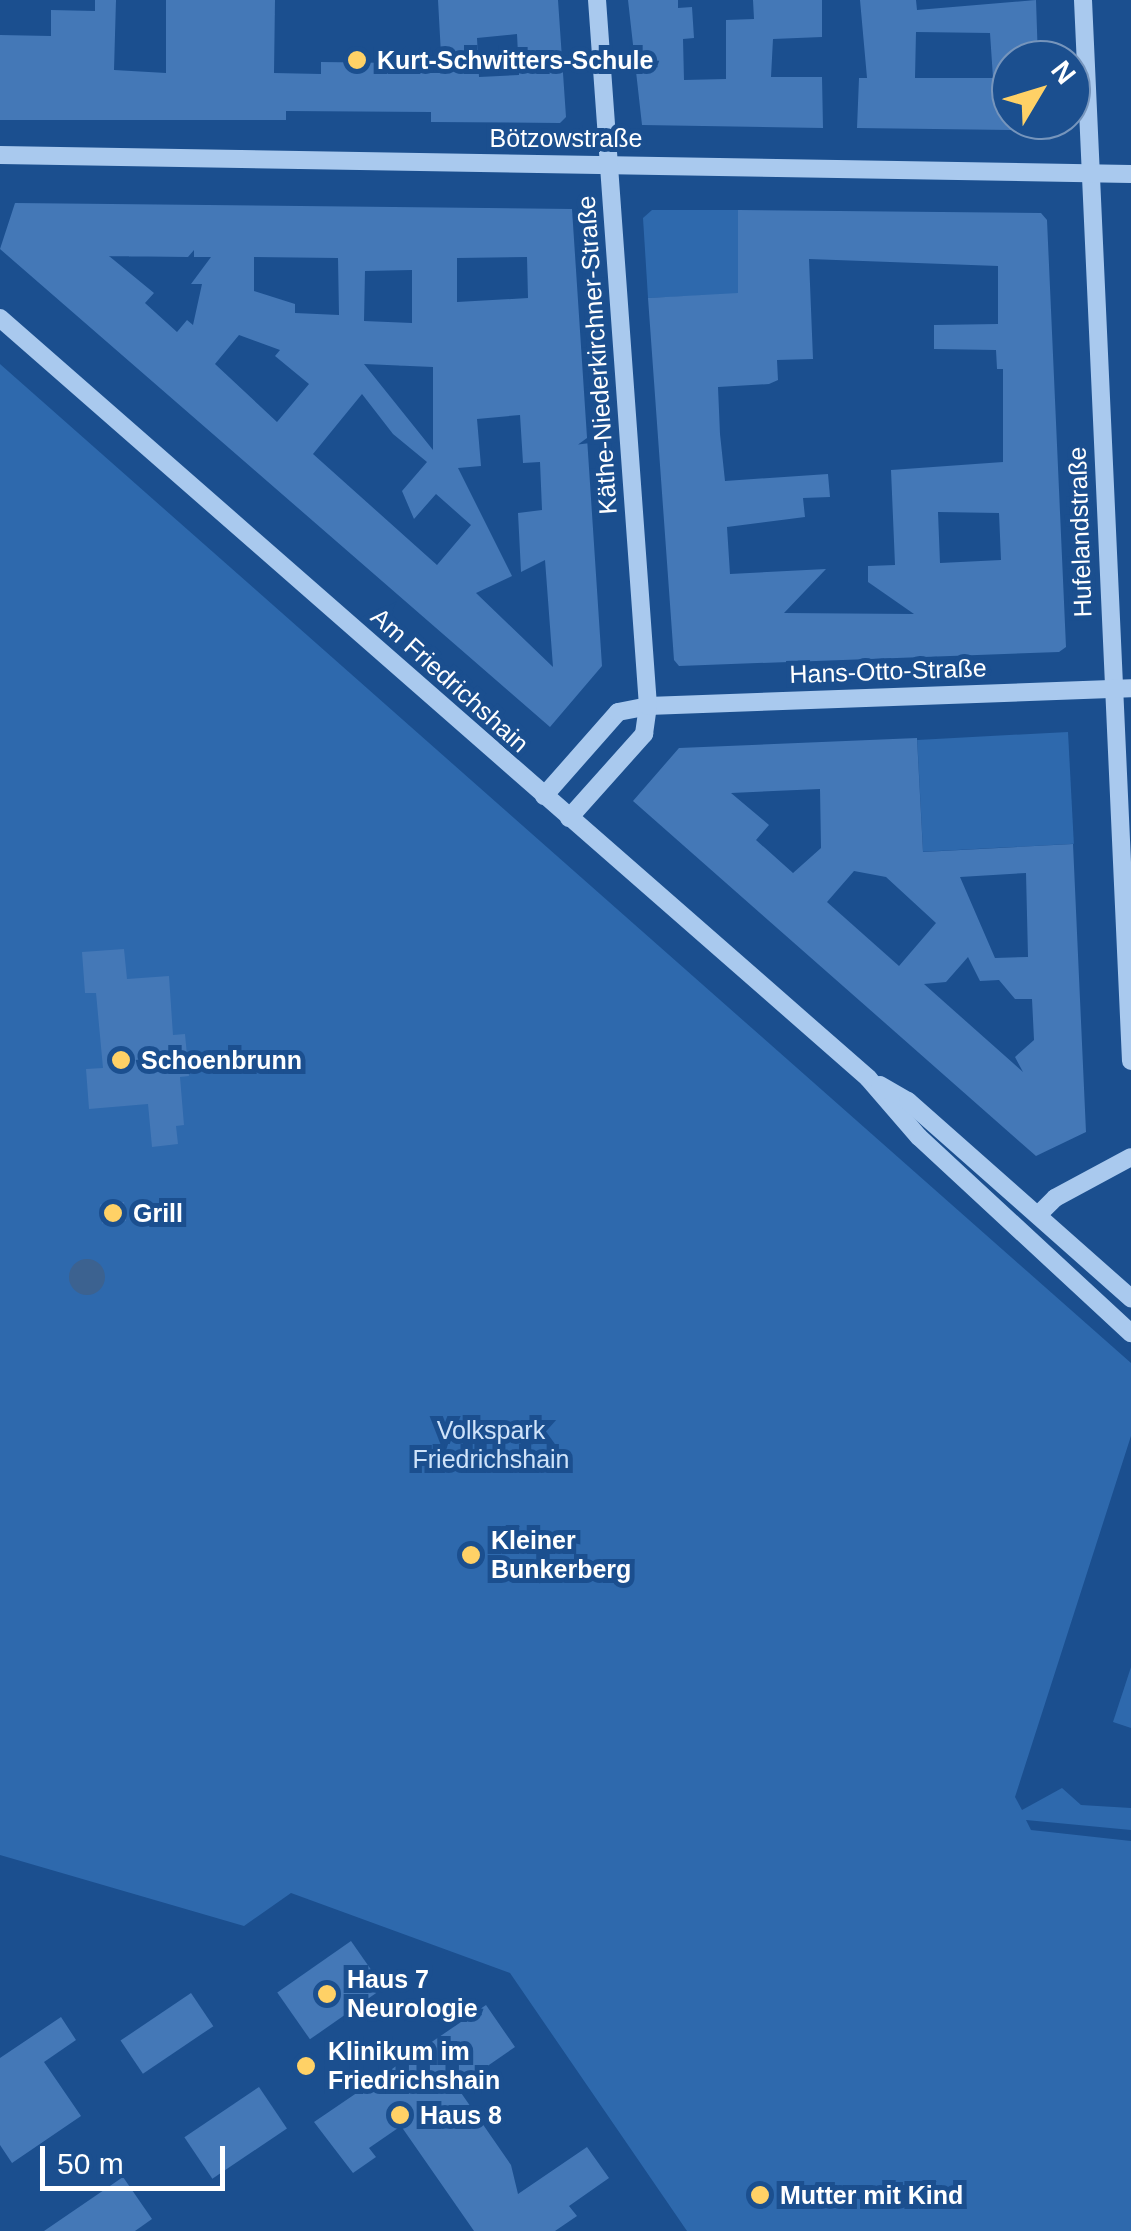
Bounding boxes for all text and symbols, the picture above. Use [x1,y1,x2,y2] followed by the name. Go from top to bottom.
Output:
[991,40,1091,140] north arrow
[377,45,653,75] place label: Kurt-Schwitters-Schule
[346,49,368,71] marker: Kurt-Schwitters-Schule
[1045,55,1082,90] text: N
[490,123,642,153] street label: Bötzowstraße
[571,195,623,515] street label: Käthe-Niederkirchner-Straße
[1062,446,1098,618] street label: Hufelandstraße
[365,601,535,759] street label: Am Friedrichshain
[789,653,987,689] street label: Hans-Otto-Straße
[141,1045,302,1075] place label: Schoenbrunn
[110,1049,132,1071] marker: Schoenbrunn
[133,1198,183,1228] place label: Grill
[102,1202,124,1224] marker: Grill
[412,1416,570,1475] park label: Volkspark Friedrichshain
[491,1526,631,1585] place label: Kleiner Bunkerberg
[460,1544,482,1566] marker: Kleiner Bunkerberg
[347,1965,478,2024] place label: Haus 7 Neurologie
[316,1983,338,2005] marker: Haus 7 Neurologie
[328,2037,500,2096] place label: Klinikum im Friedrichshain
[293,2053,319,2079] marker: Klinikum im Friedrichshain
[420,2100,502,2130] place label: Haus 8
[389,2104,411,2126] marker: Haus 8
[45,2126,230,2188] scale bar
[57,2147,124,2180] text: 50 m
[780,2180,963,2210] place label: Mutter mit Kind
[749,2184,771,2206] marker: Mutter mit Kind

